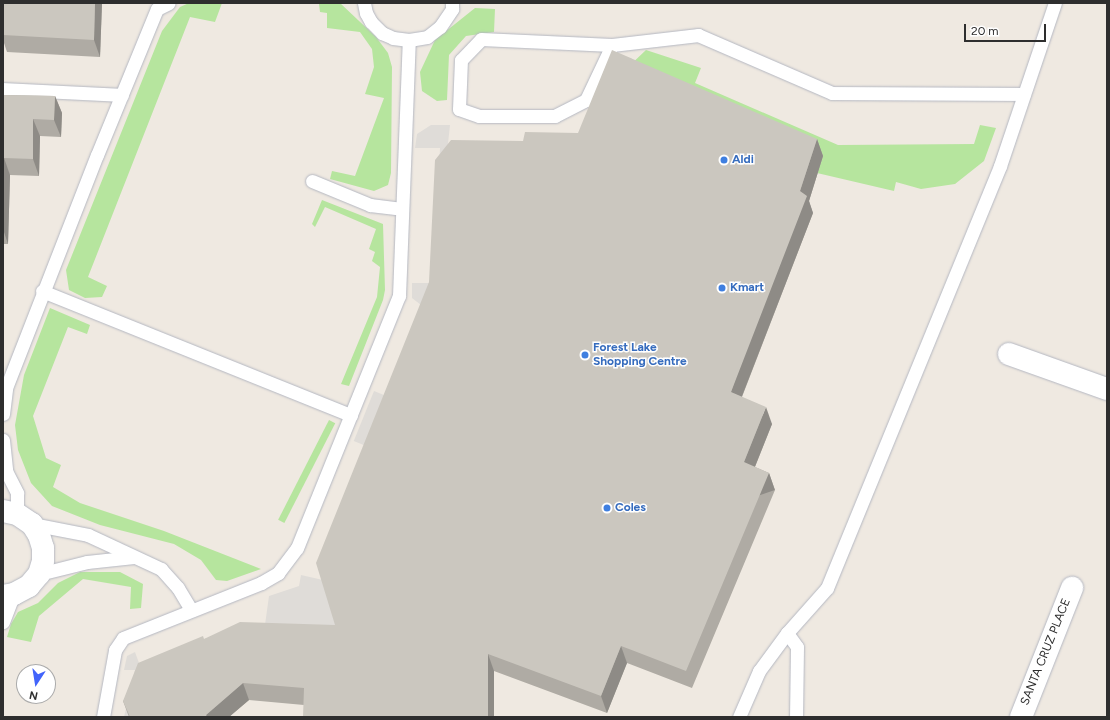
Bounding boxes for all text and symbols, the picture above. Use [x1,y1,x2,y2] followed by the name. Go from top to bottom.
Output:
[966,16,1048,42] scale bar
[971,24,999,38] text: 20 m
[732,153,754,167] place label: Aldi
[719,155,729,165] marker: Aldi
[730,281,764,295] place label: Kmart
[717,283,727,293] marker: Kmart
[593,341,687,369] place label: Forest Lake Shopping Centre
[580,350,590,360] marker: Forest Lake Shopping Centre
[615,501,646,515] place label: Coles
[602,503,612,513] marker: Coles
[1018,597,1074,707] street label: SANTA CRUZ PLACE
[16,664,56,704] north arrow
[28,688,39,702] text: N

